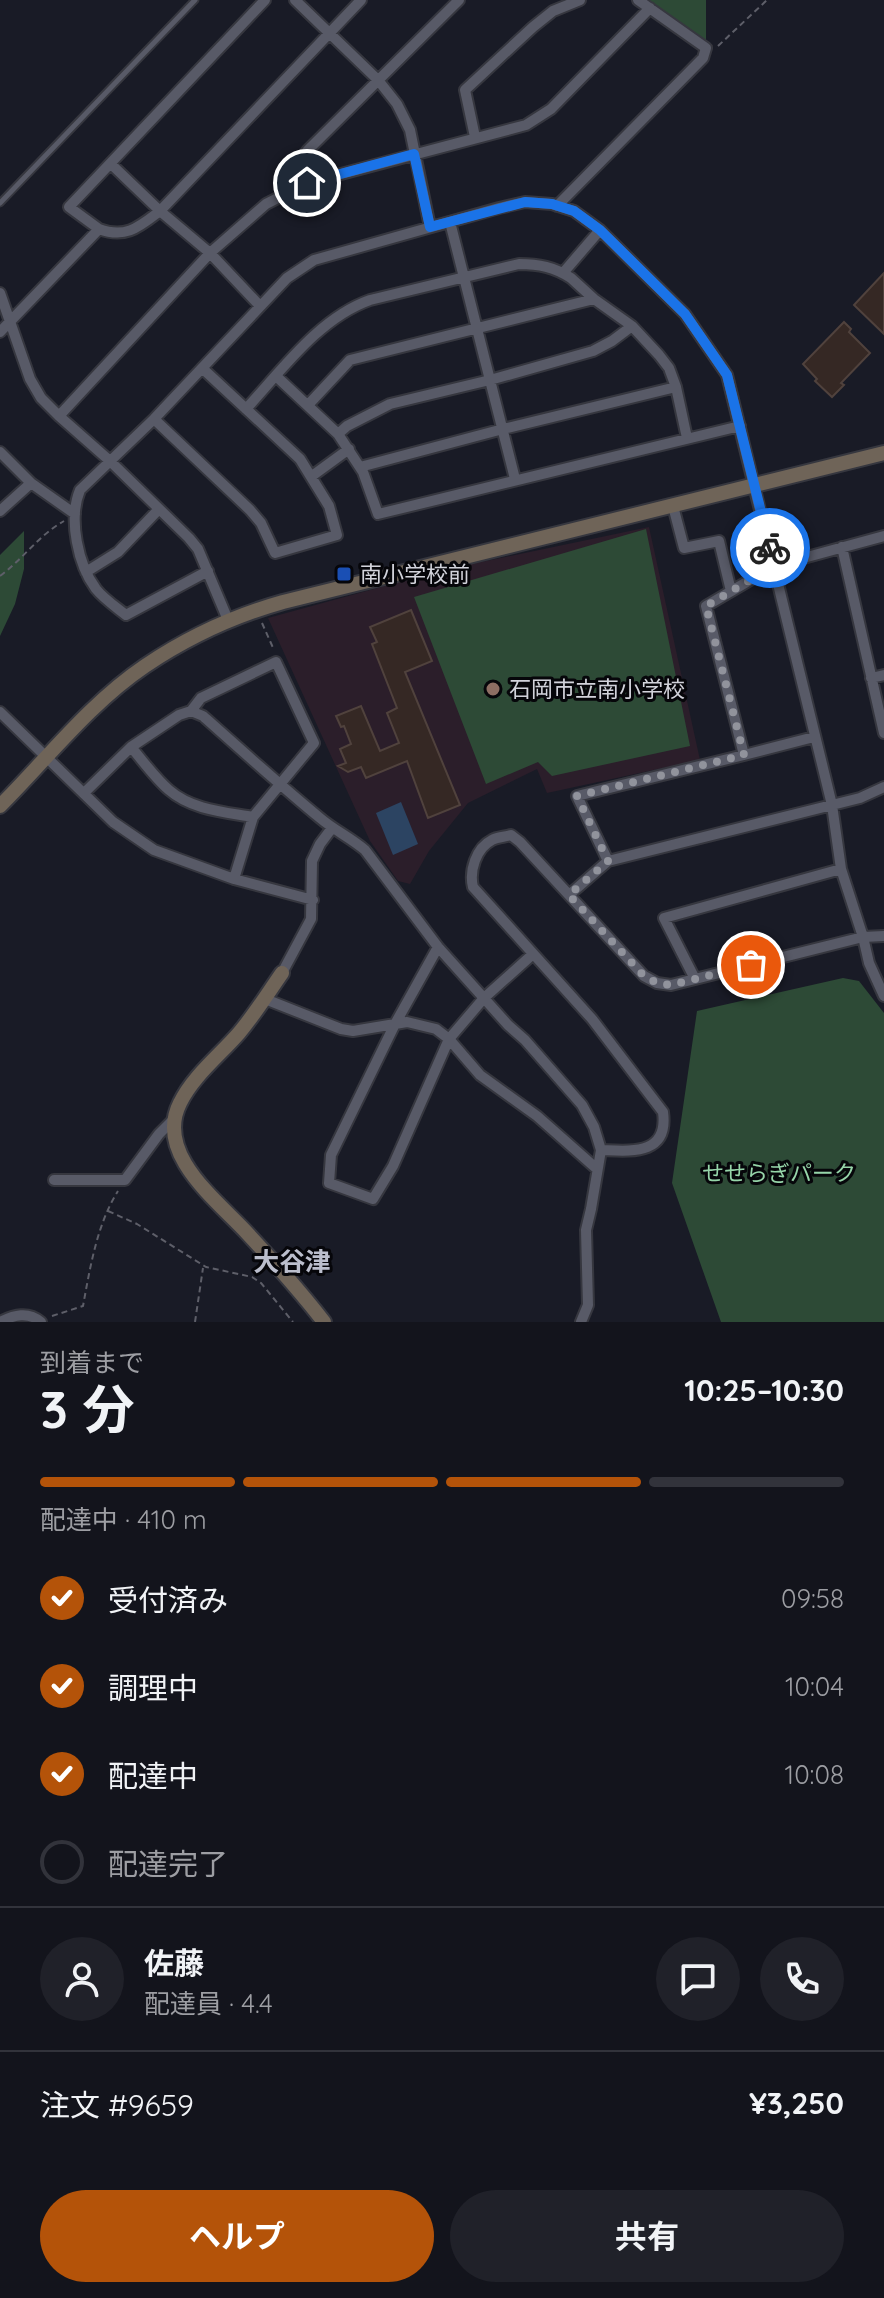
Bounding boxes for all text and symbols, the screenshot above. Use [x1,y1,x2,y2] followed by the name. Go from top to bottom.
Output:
[273,149,341,217] pin
[285,161,329,205] icon: home
[730,508,810,588] courier
[748,526,792,570] icon: bike
[360,560,470,588] place label: 南小学校前
[335,565,353,583] marker: 南小学校前
[509,675,685,703] place label: 石岡市立南小学校
[484,680,502,698] marker: 石岡市立南小学校
[717,931,785,999] pin
[729,943,773,987] icon: bag
[702,1159,856,1187] park label: せせらぎパーク
[253,1245,331,1278] district label: 大谷津
[40,1346,144,1379] text: 到着まで
[684,1371,844,1409] text: 10:25–10:30
[40,1376,134,1441] text: 3 分
[40,1503,207,1536] text: 配達中 · 410 m
[40,1576,84,1620] icon: check
[108,1581,228,1619] text: 受付済み
[781,1582,844,1615] text: 09:58
[40,1664,84,1708] icon: check
[108,1669,198,1707] text: 調理中
[785,1670,844,1703] text: 10:04
[40,1752,84,1796] icon: check
[108,1757,198,1795] text: 配達中
[785,1758,844,1791] text: 10:08
[108,1845,228,1883] text: 配達完了
[40,1937,124,2021] button: person
[656,1937,740,2021] button: chat
[760,1937,844,2021] button: phone
[144,1944,204,1982] text: 佐藤
[144,1987,273,2020] text: 配達員 · 4.4
[749,2084,844,2122] text: ¥3,250
[40,2086,194,2124] text: 注文 #9659
[40,2190,434,2282] button: ヘルプ
[450,2190,844,2282] button: 共有

